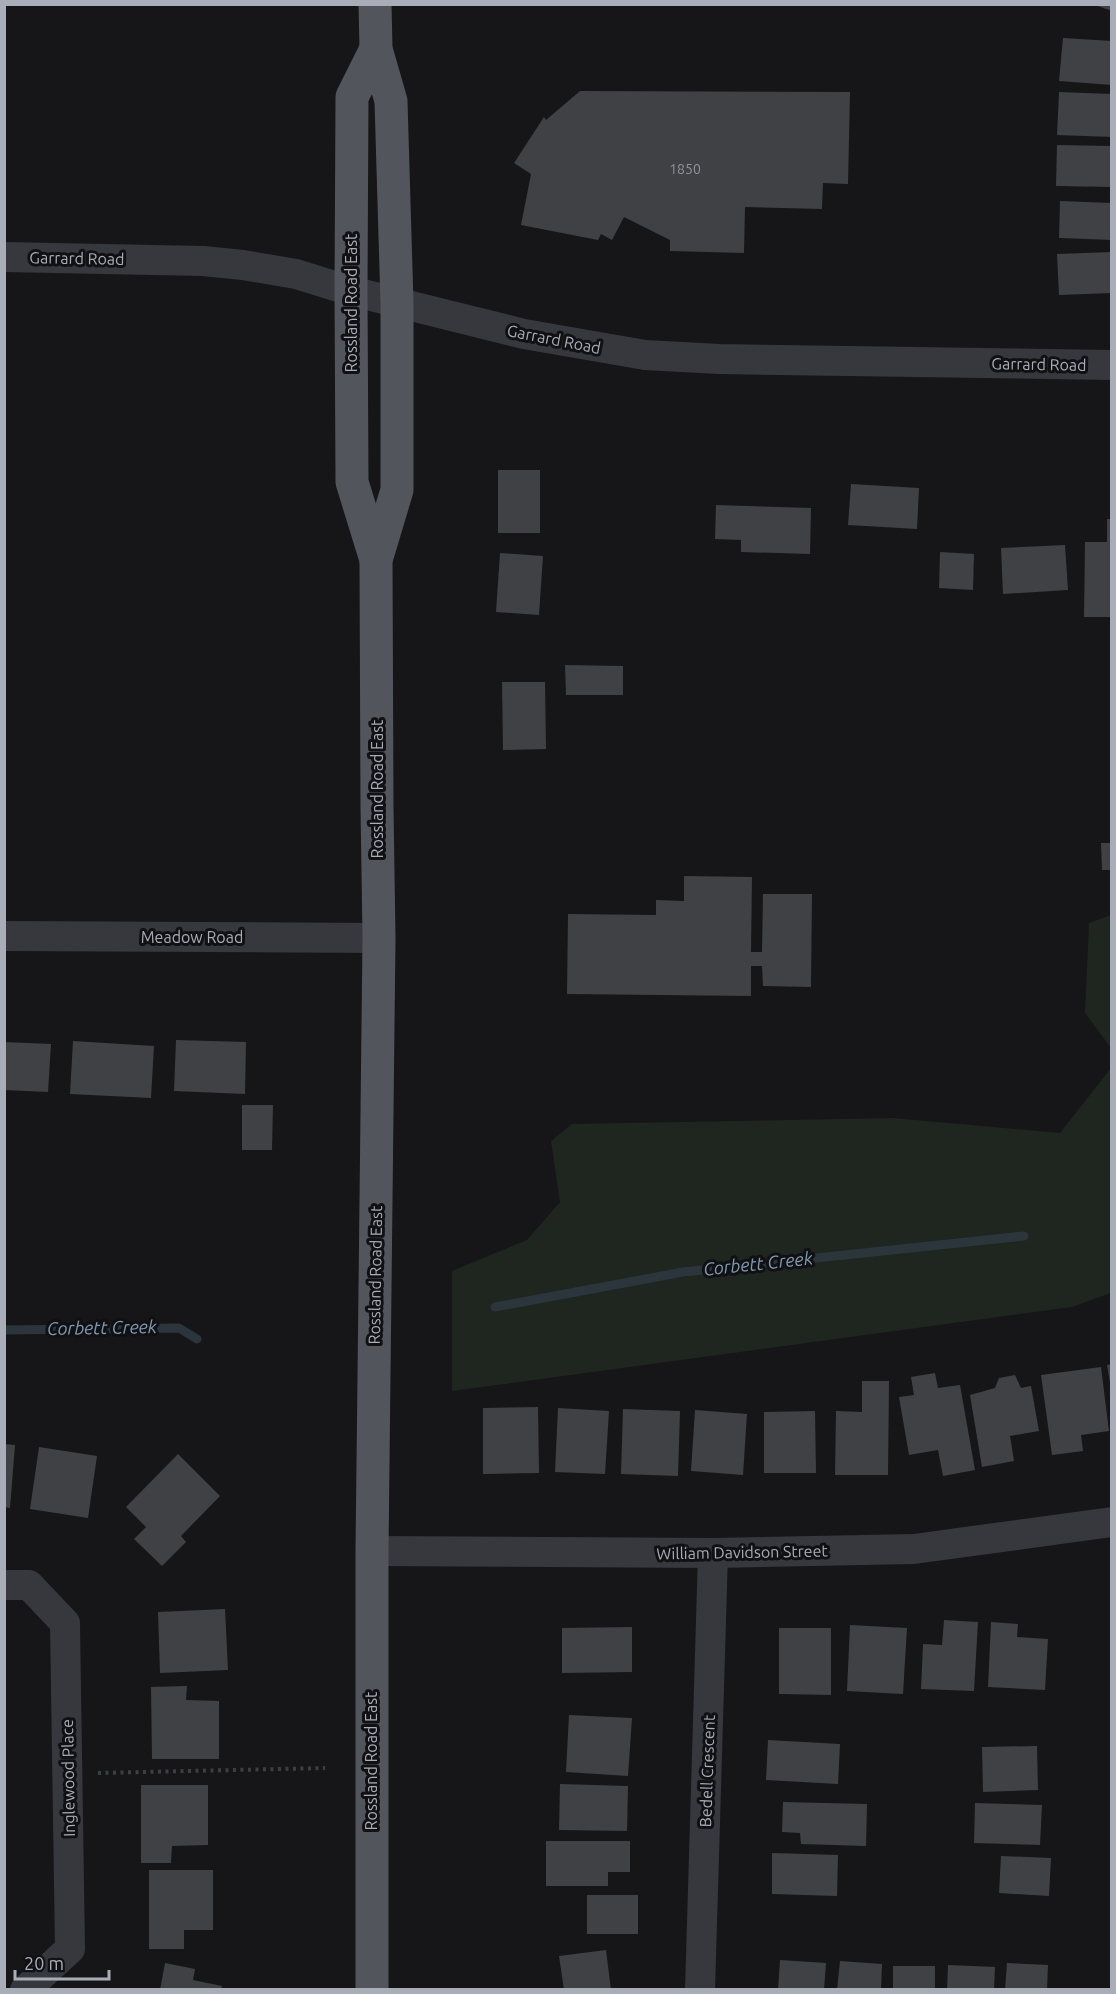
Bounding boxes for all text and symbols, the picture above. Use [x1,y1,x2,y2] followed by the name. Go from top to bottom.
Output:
[669,161,701,177] house number: 1850
[342,233,360,372] street label: Rossland Road East
[29,248,125,268] street label: Garrard Road
[506,321,602,357] street label: Garrard Road
[991,354,1087,374] street label: Garrard Road
[368,719,386,858] street label: Rossland Road East
[141,928,243,946] street label: Meadow Road
[365,1205,385,1345] street label: Rossland Road East
[702,1247,814,1279] water label: Corbett Creek
[47,1316,158,1338] water label: Corbett Creek
[656,1541,829,1562] street label: William Davidson Street
[362,1691,380,1830] street label: Rossland Road East
[696,1714,718,1828] street label: Bedell Crescent
[58,1719,78,1837] street label: Inglewood Place
[15,1943,110,1981] scale bar
[24,1953,64,1973] text: 20 m

